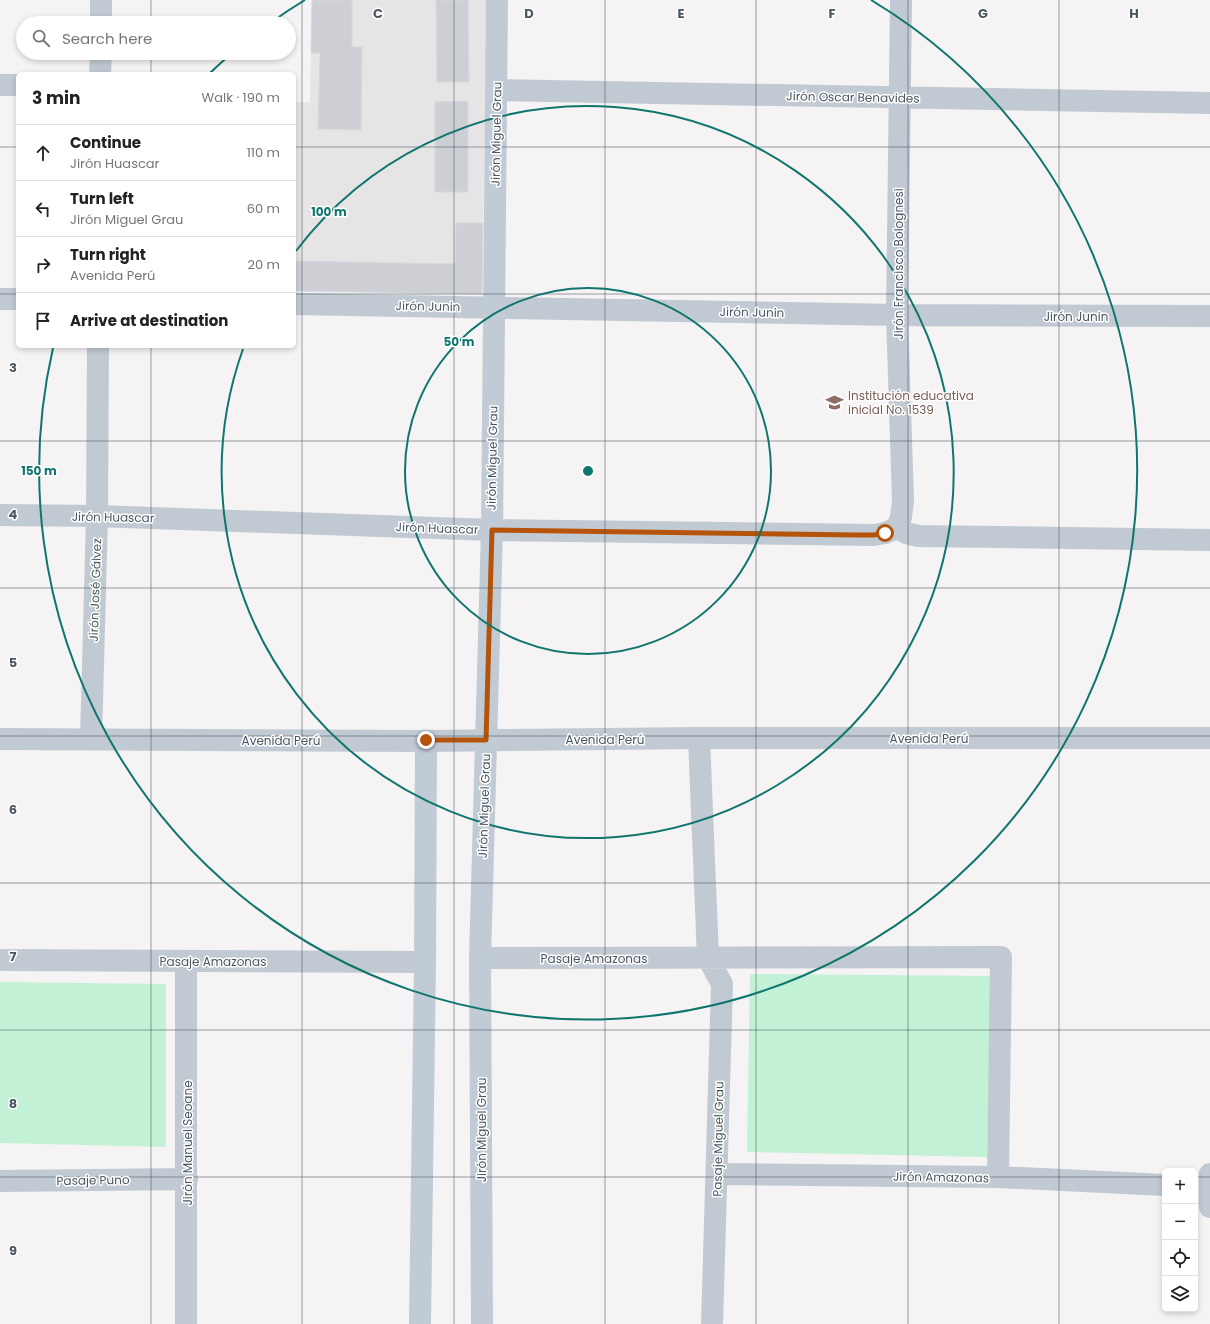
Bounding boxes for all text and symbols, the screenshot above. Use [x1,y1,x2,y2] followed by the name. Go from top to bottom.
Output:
[373,4,383,23] text: C
[524,4,534,23] text: D
[677,4,685,23] text: E
[828,4,836,23] text: F
[978,4,988,23] text: G
[1129,4,1139,23] text: H
[16,16,296,60] search box
[30,27,52,49] icon: search
[62,28,152,49] text: Search here
[487,82,505,186] street label: Jirón Miguel Grau
[32,86,80,110] text: 3 min
[786,87,920,107] street label: Jirón Oscar Benavides
[202,88,280,107] text: Walk · 190 m
[70,132,141,153] text: Continue
[32,142,54,164] icon: ahead
[247,143,280,162] text: 110 m
[70,154,159,173] text: Jirón Huascar
[70,188,134,209] text: Turn left
[890,188,907,340] street label: Jirón Francisco Bolognesi
[32,198,54,220] icon: left
[247,199,280,218] text: 60 m
[311,203,347,220] text: 100 m
[70,210,183,229] text: Jirón Miguel Grau
[70,244,146,265] text: Turn right
[32,254,54,276] icon: right
[247,255,280,274] text: 20 m
[70,266,155,285] text: Avenida Perú
[395,297,461,315] street label: Jirón Junin
[719,303,785,321] street label: Jirón Junin
[1044,308,1108,325] street label: Jirón Junin
[32,310,54,332] icon: arrive
[70,310,228,331] text: Arrive at destination
[444,333,475,350] text: 50 m
[9,358,17,377] text: 3
[848,387,974,418] place label: Institución educativa inicial No. 1539
[825,392,845,412] school or university icon: Institución educativa inicial No. 1539
[483,406,501,510] street label: Jirón Miguel Grau
[21,462,57,479] text: 150 m
[581,464,595,478] centre of rings
[9,505,18,524] text: 4
[72,508,155,526] street label: Jirón Huascar
[395,518,479,538] street label: Jirón Huascar
[876,524,894,542] route start
[85,538,105,642] street label: Jirón José Gálvez
[9,653,17,672] text: 5
[890,730,968,747] street label: Avenida Perú
[417,731,435,749] route end
[566,731,644,748] street label: Avenida Perú
[242,732,320,749] street label: Avenida Perú
[474,753,494,859] street label: Jirón Miguel Grau
[9,800,17,819] text: 6
[10,947,17,966] text: 7
[541,950,647,967] street label: Pasaje Amazonas
[160,953,266,970] street label: Pasaje Amazonas
[473,1078,490,1182] street label: Jirón Miguel Grau
[179,1080,196,1206] street label: Jirón Manuel Seoane
[708,1081,728,1197] street label: Pasaje Miguel Grau
[9,1094,17,1113] text: 8
[893,1168,989,1186] street label: Jirón Amazonas
[1162,1168,1198,1312] map controls
[1162,1168,1198,1204] button: +
[56,1171,130,1189] street label: Pasaje Puno
[1162,1204,1198,1240] button: −
[1162,1240,1198,1276] button: locate
[9,1241,17,1260] text: 9
[1162,1276,1198,1312] button: layers

